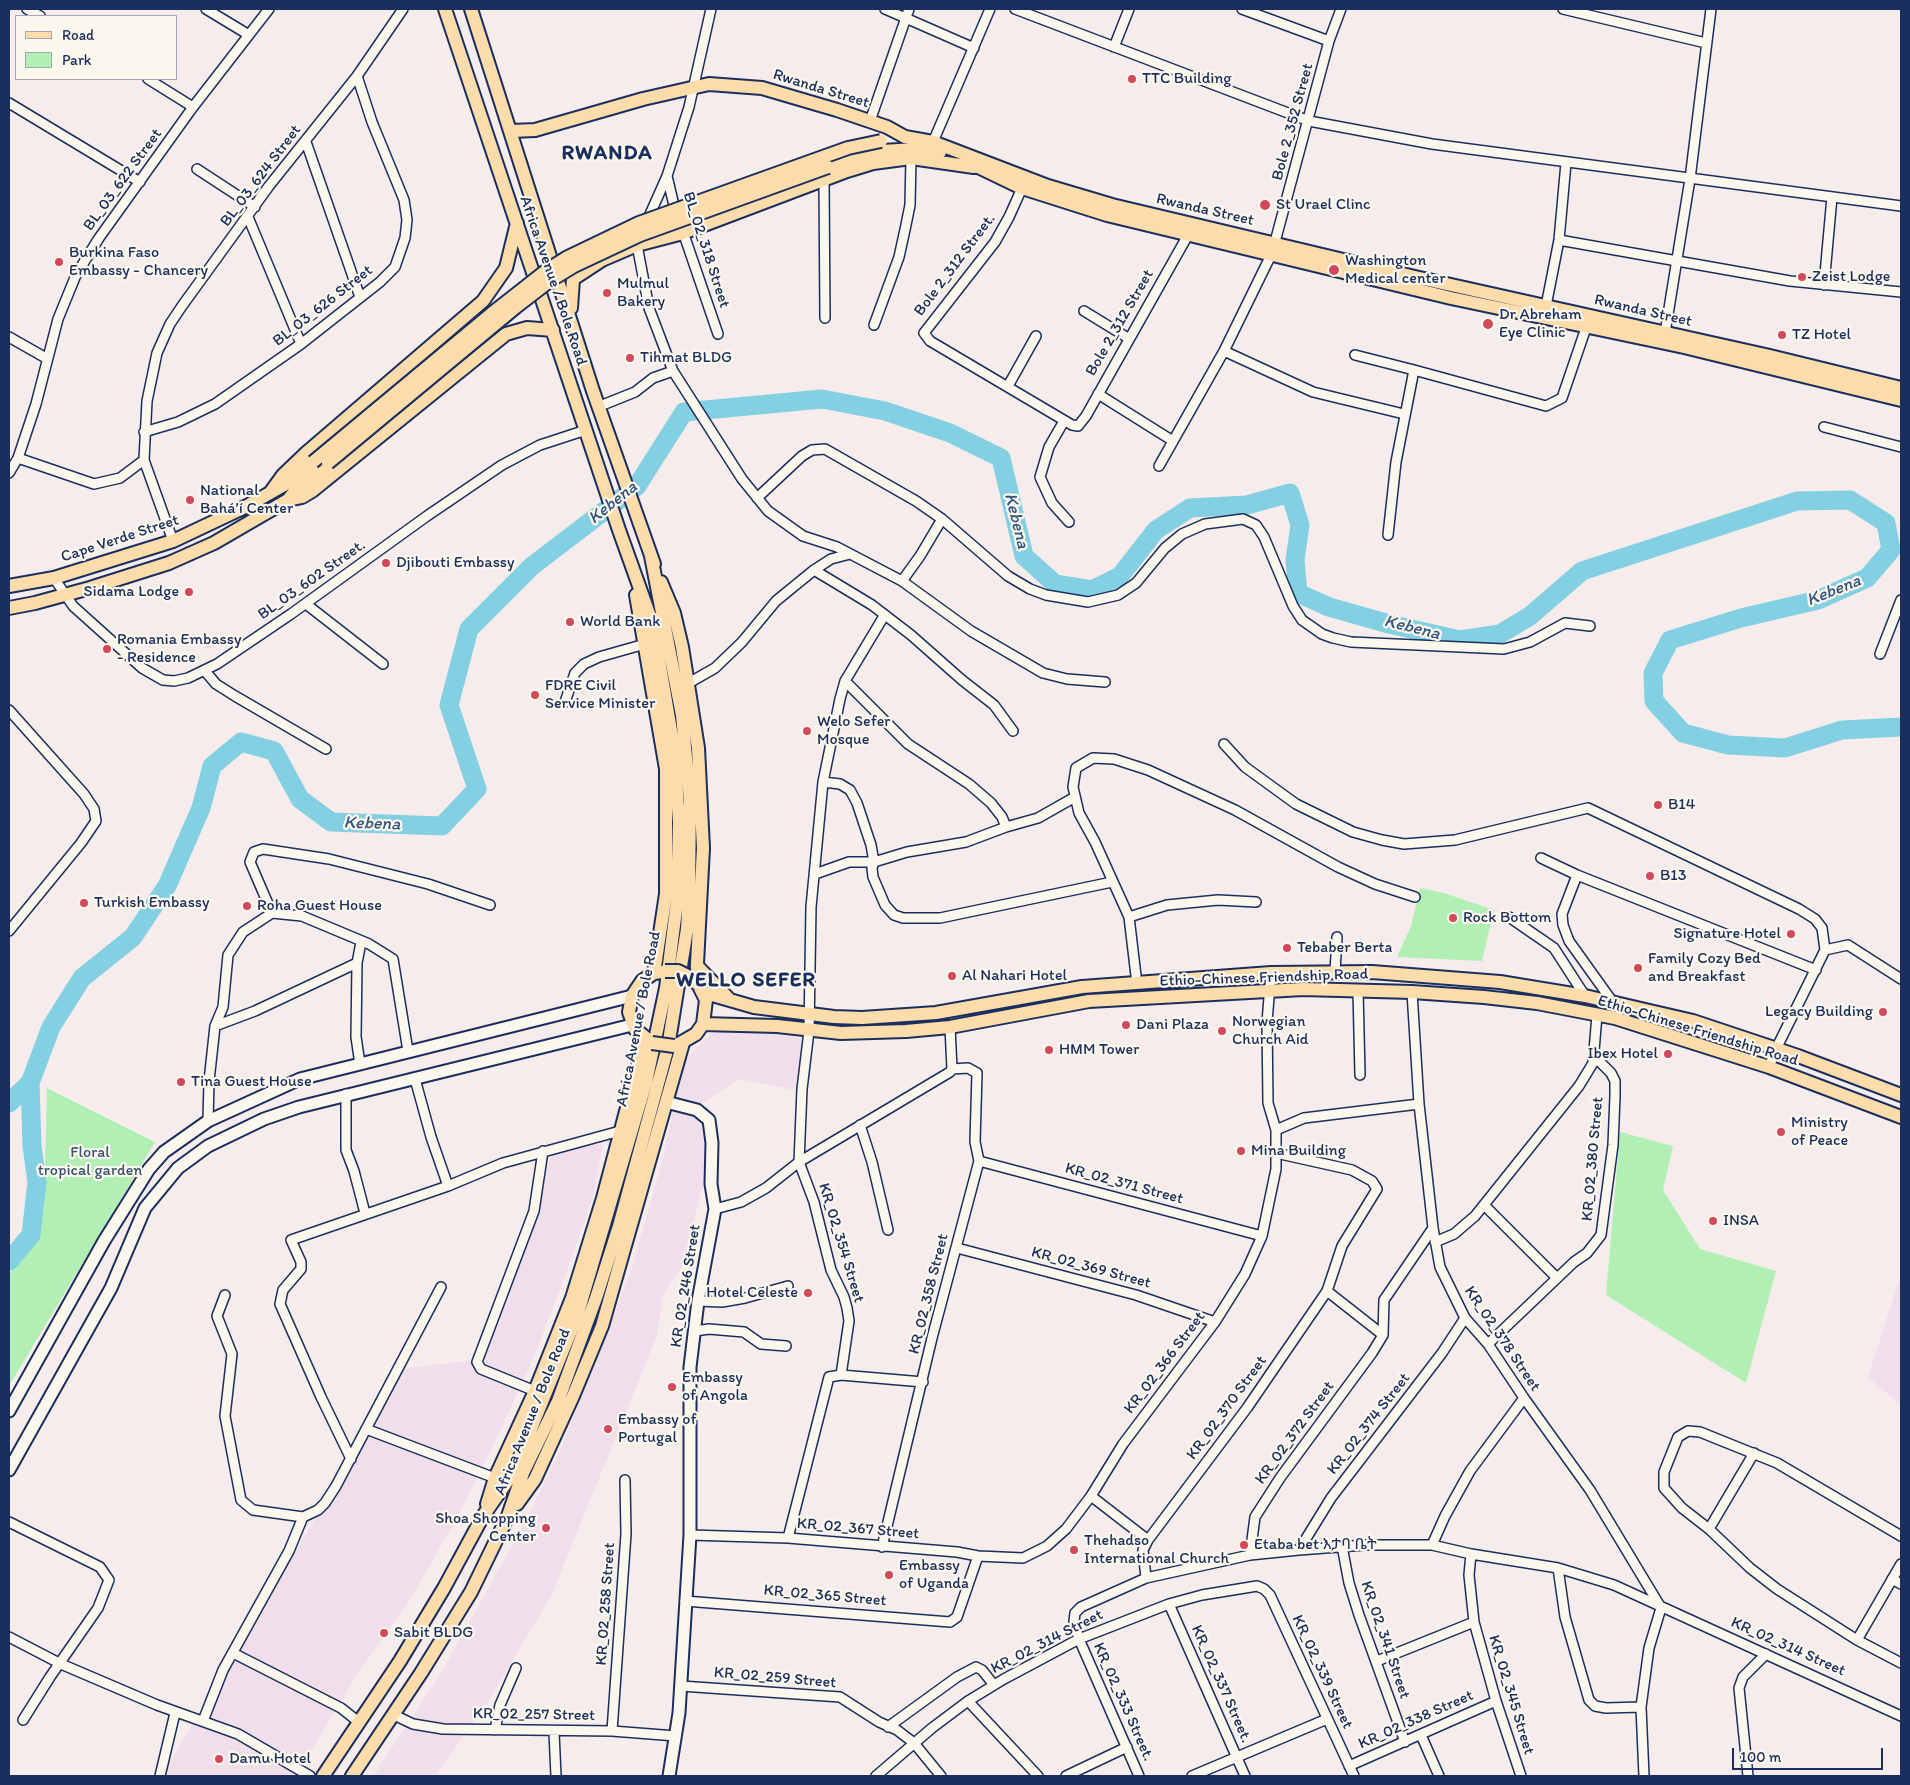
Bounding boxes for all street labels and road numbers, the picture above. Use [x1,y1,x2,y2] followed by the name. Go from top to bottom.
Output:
[1268,61,1318,183] street label: Bole 2_352 Street
[771,65,871,113] street label: Rwanda Street
[216,121,306,231] street label: BL_03_624 Street
[80,125,166,235] street label: BL_03_622 Street
[1154,189,1256,231] street label: Rwanda Street
[678,190,734,310] street label: BL_02_318 Street
[515,194,591,368] street label: Africa Avenue / Bole Road
[910,210,1000,320] street label: Bole 2_312 Street.
[269,261,377,351] street label: BL_03_626 Street
[1082,266,1158,380] street label: Bole 2_312 Street
[1592,290,1694,332] street label: Rwanda Street
[59,511,181,567] street label: Cape Verde Street
[255,536,369,624] street label: BL_03_602 Street.
[613,930,665,1108] street label: Africa Avenue / Bole Road
[1159,965,1369,991] street label: Ethio-Chinese Friendship Road
[1595,991,1801,1071] street label: Ethio-Chinese Friendship Road
[1578,1096,1608,1222] street label: KR_02_380 Street
[1063,1159,1185,1209] street label: KR_02_371 Street
[814,1181,868,1305] street label: KR_02_354 Street
[667,1223,705,1349] street label: KR_02_246 Street
[905,1232,953,1356] street label: KR_02_358 Street
[1029,1243,1153,1293] street label: KR_02_369 Street
[1460,1283,1544,1395] street label: KR_02_378 Street
[1120,1308,1210,1418] street label: KR_02_366 Street
[491,1326,575,1498] street label: Africa Avenue / Bole Road
[1183,1352,1271,1464] street label: KR_02_370 Street
[1323,1369,1415,1479] street label: KR_02_374 Street
[1251,1378,1339,1488] street label: KR_02_372 Street
[796,1514,920,1544] street label: KR_02_367 Street
[592,1542,620,1666] street label: KR_02_258 Street
[1356,1579,1414,1701] street label: KR_02_341 Street
[763,1581,887,1611] street label: KR_02_365 Street
[988,1605,1106,1679] street label: KR_02_314 Street
[1287,1612,1357,1732] street label: KR_02_339 Street
[1728,1613,1848,1681] street label: KR_02_314 Street
[1186,1622,1256,1746] street label: KR_02_337 Street.
[1484,1633,1538,1757] street label: KR_02_345 Street
[1088,1640,1158,1764] street label: KR_02_333 Street.
[713,1663,837,1693] street label: KR_02_259 Street
[1356,1686,1476,1754] street label: KR_02_338 Street
[473,1704,595,1726] street label: KR_02_257 Street

